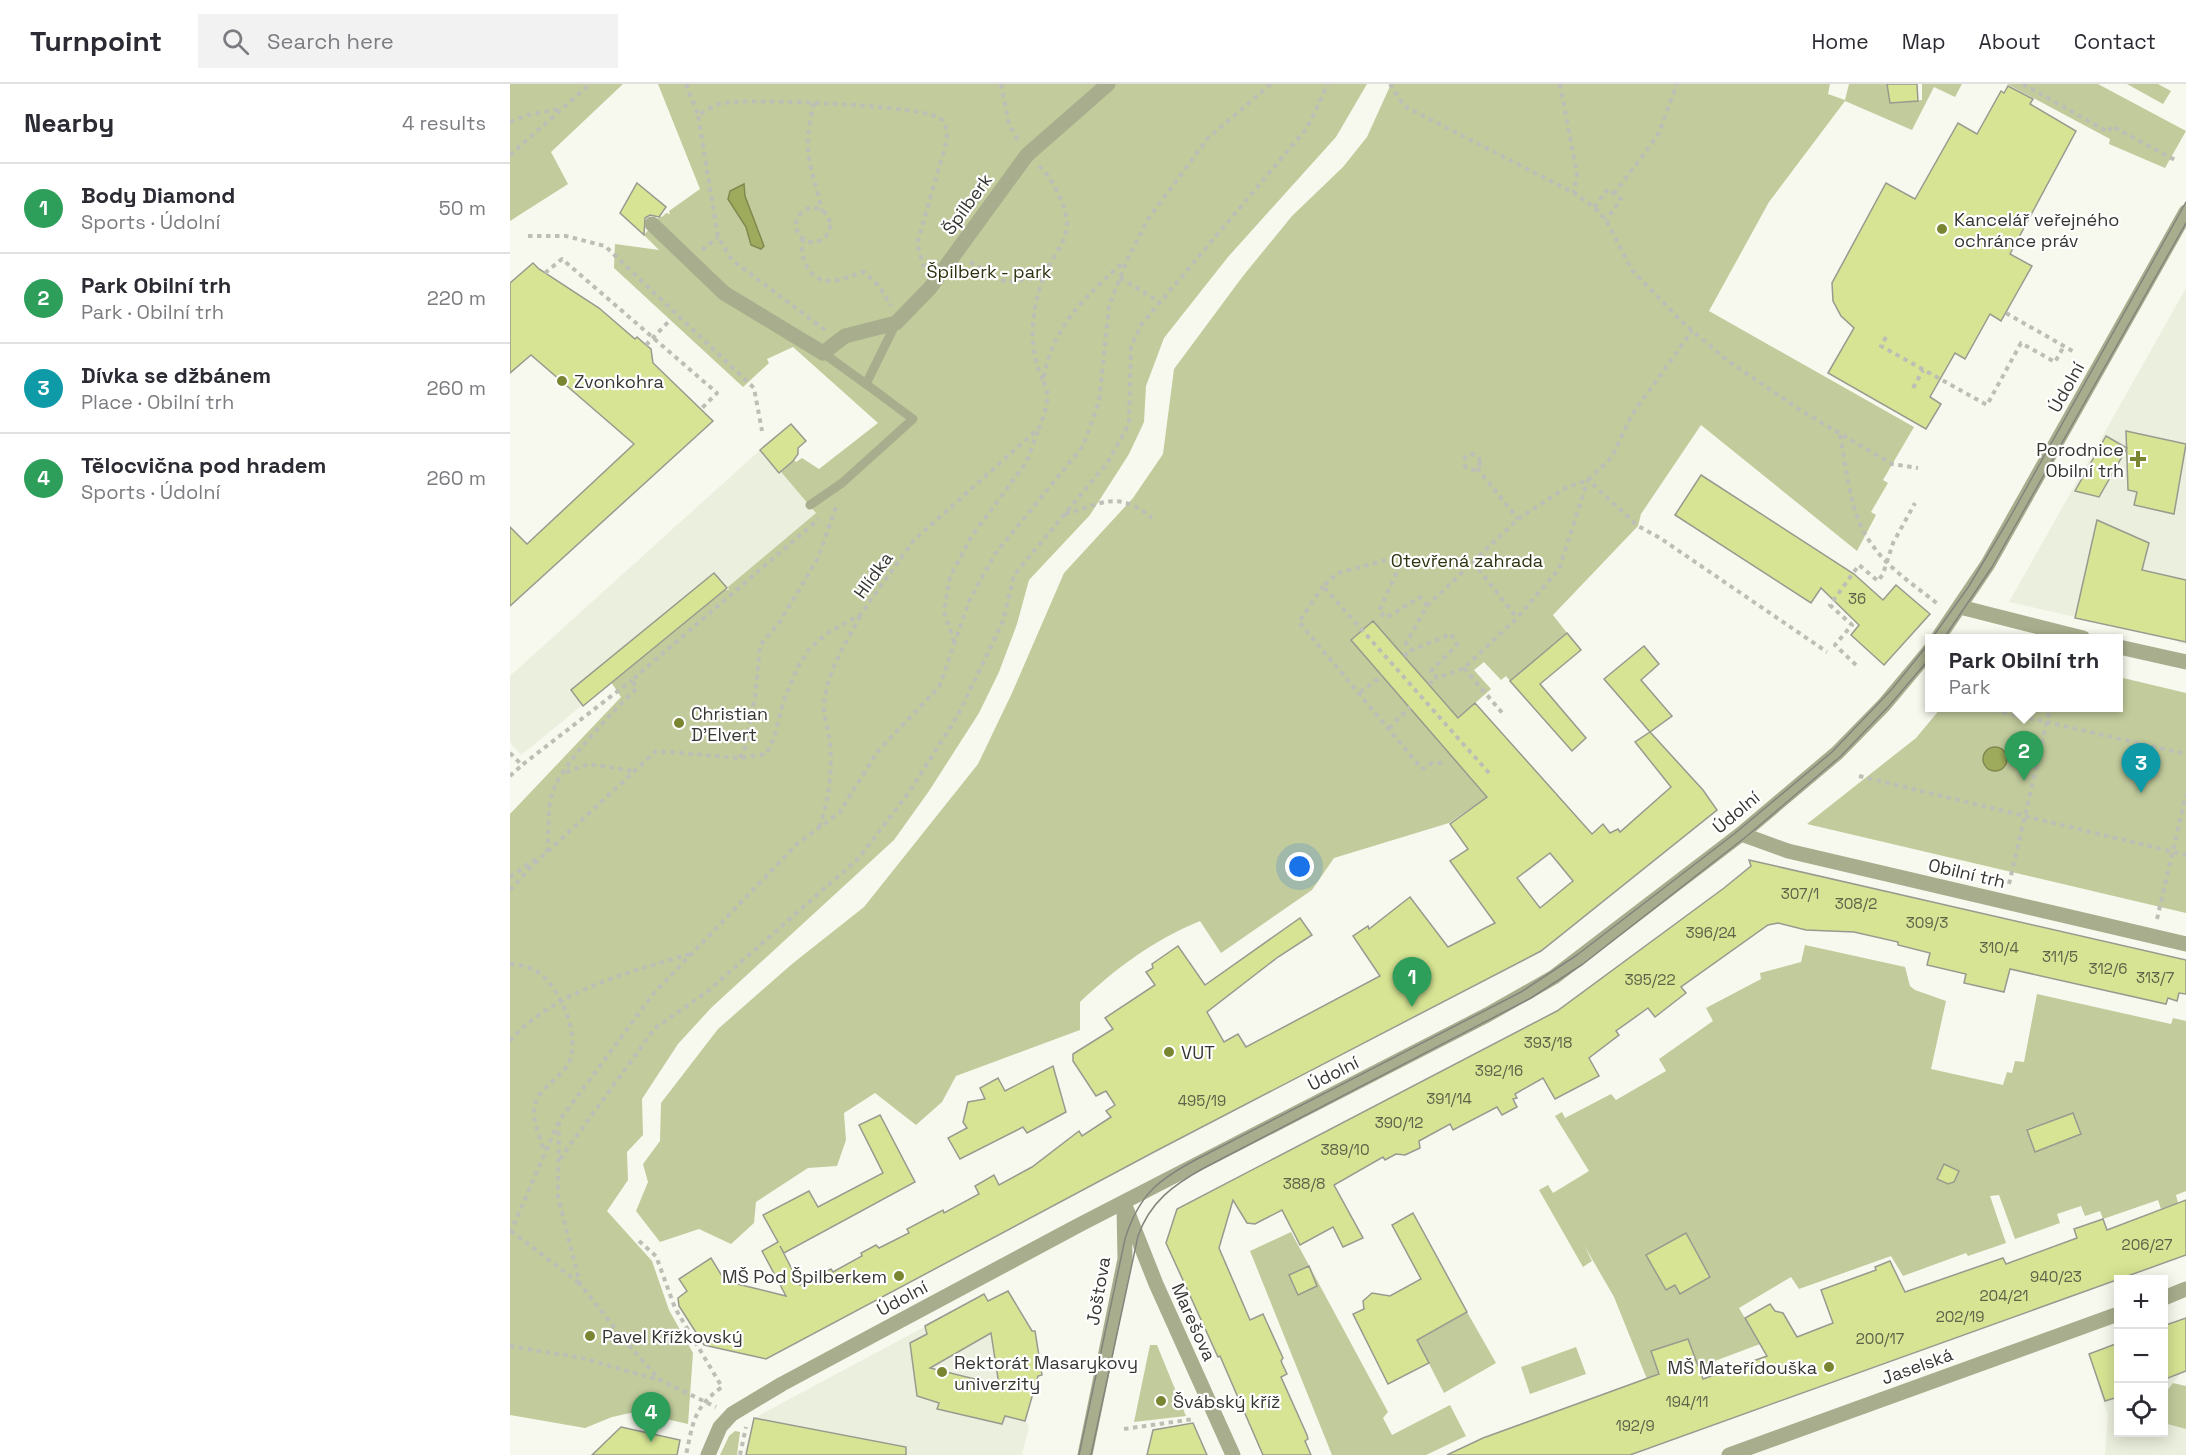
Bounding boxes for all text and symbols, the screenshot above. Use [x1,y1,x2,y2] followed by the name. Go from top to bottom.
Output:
[198,14,618,68] search box
[30,23,162,59] text: Turnpoint
[219,25,252,58] icon: search
[267,27,394,55] text: Search here
[1811,28,1869,55] text: Home
[1902,28,1946,55] text: Map
[1979,28,2041,55] text: About
[2074,28,2156,55] text: Contact
[24,106,114,140] text: Nearby
[402,110,486,136] text: 4 results
[937,169,997,239] street label: Špilberk
[81,181,235,209] text: Body Diamond
[39,195,48,221] text: 1
[439,195,486,221] text: 50 m
[1954,208,2119,252] place label: Kancelář veřejného ochránce práv
[81,209,220,235] text: Sports · Údolní
[1935,222,1949,236] marker: Kancelář veřejného ochránce práv
[927,260,1052,283] park label: Špilberk - park
[81,271,231,299] text: Park Obilní trh
[38,285,49,311] text: 2
[427,285,486,311] text: 220 m
[81,299,224,325] text: Park · Obilní trh
[2043,357,2090,416] street label: Údolní
[81,361,271,389] text: Dívka se džbánem
[574,370,664,393] place label: Zvonkohra
[555,374,569,388] marker: Zvonkohra
[37,375,50,401] text: 3
[427,375,486,401] text: 260 m
[81,389,234,415] text: Place · Obilní trh
[2036,438,2124,482] place label: Porodnice Obilní trh
[2129,450,2147,468] marker: Porodnice Obilní trh
[81,451,326,479] text: Tělocvična pod hradem
[37,465,50,491] text: 4
[427,465,486,491] text: 260 m
[81,479,220,505] text: Sports · Údolní
[848,547,898,603] street label: Hlídka
[1391,549,1543,572] park label: Otevřená zahrada
[1848,589,1866,608] house number: 36
[1925,634,2123,712] popup
[1949,646,2099,674] text: Park Obilní trh
[1949,674,1990,700] text: Park
[691,702,768,746] place label: Christian D'Elvert
[672,716,686,730] marker: Christian D'Elvert
[2004,732,2044,781] pin: 2
[2122,744,2160,793] pin: 3
[1708,785,1765,838] street label: Údolní
[1285,852,1314,881] your location
[1926,853,2008,893] street label: Obilní trh
[1781,884,1819,903] house number: 307/1
[1835,894,1877,913] house number: 308/2
[1906,913,1948,932] house number: 309/3
[1686,923,1736,942] house number: 396/24
[1979,938,2019,957] house number: 310/4
[2042,947,2078,966] house number: 311/5
[1392,958,1432,1007] pin: 1
[2089,959,2127,978] house number: 312/6
[2136,968,2174,987] house number: 313/7
[1625,970,1675,989] house number: 395/22
[1524,1033,1572,1052] house number: 393/18
[1181,1041,1215,1064] place label: VUT
[1162,1045,1176,1059] marker: VUT
[1303,1050,1363,1096] street label: Údolní
[1475,1061,1523,1080] house number: 392/16
[1426,1089,1472,1108] house number: 391/14
[1178,1091,1226,1110] house number: 495/19
[1375,1113,1423,1132] house number: 390/12
[1320,1140,1370,1159] house number: 389/10
[1283,1174,1325,1193] house number: 388/8
[2122,1235,2172,1254] house number: 206/27
[1081,1255,1115,1327] street label: Joštova
[722,1265,887,1288] place label: MŠ Pod Špilberkem
[2030,1267,2082,1286] house number: 940/23
[892,1269,906,1283] marker: MŠ Pod Špilberkem
[873,1275,932,1321] street label: Údolní
[2114,1275,2168,1437] map controls
[2114,1275,2168,1329] button: +
[1167,1279,1221,1365] street label: Marešova
[1980,1286,2028,1305] house number: 204/21
[1936,1307,1984,1326] house number: 202/19
[602,1325,743,1348] place label: Pavel Křížkovský
[583,1329,597,1343] marker: Pavel Křížkovský
[1856,1329,1904,1348] house number: 200/17
[2114,1329,2168,1383] button: −
[1878,1342,1956,1390] street label: Jaselská
[954,1351,1138,1395] place label: Rektorát Masarykovy univerzity
[1668,1356,1817,1379] place label: MŠ Mateřídouška
[1822,1360,1836,1374] marker: MŠ Mateřídouška
[935,1365,949,1379] marker: Rektorát Masarykovy univerzity
[2114,1383,2168,1437] button: locate
[1173,1390,1280,1413] place label: Švábský kříž
[632,1392,670,1442] pin: 4
[1666,1392,1708,1411] house number: 194/11
[1154,1394,1168,1408] marker: Švábský kříž
[1615,1416,1655,1435] house number: 192/9

